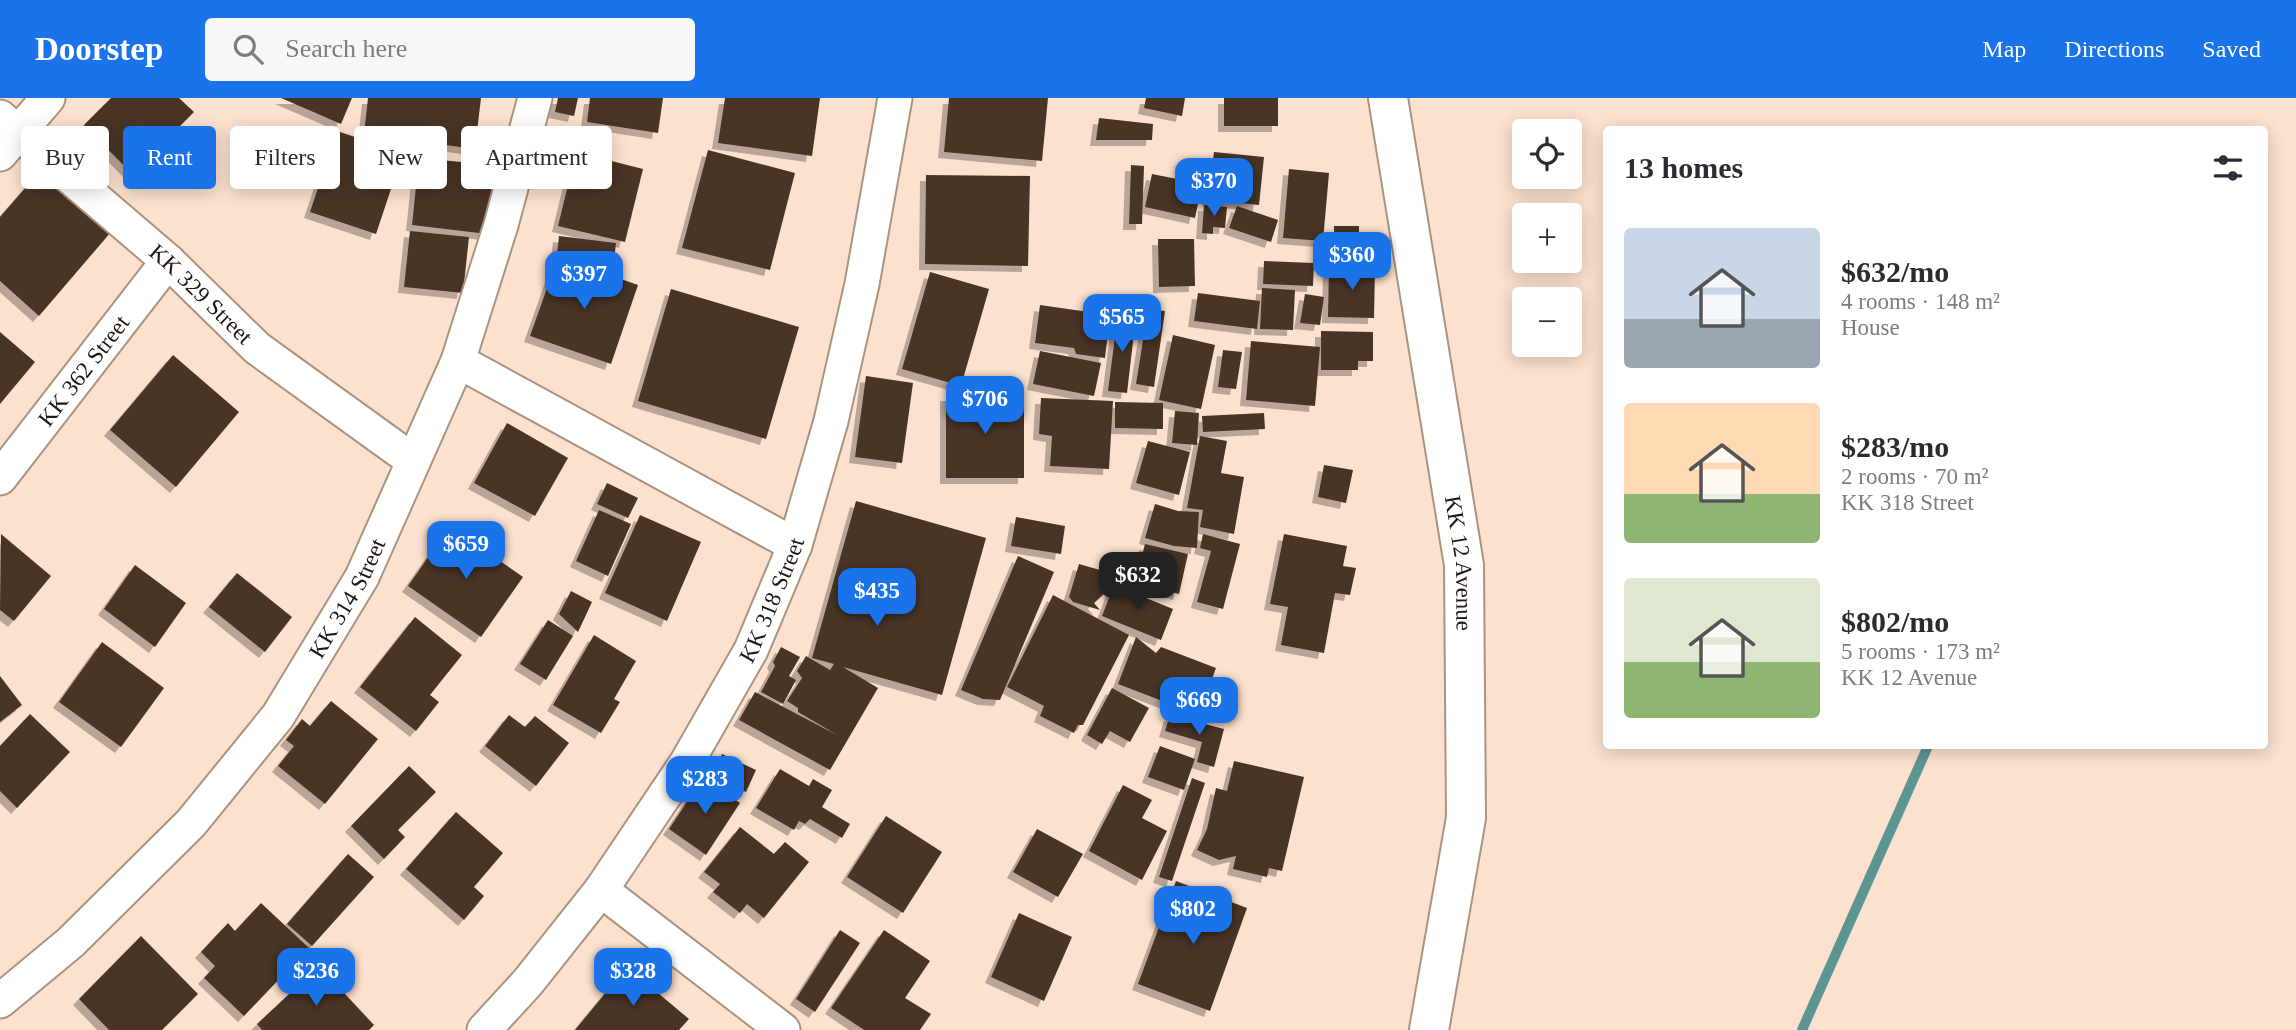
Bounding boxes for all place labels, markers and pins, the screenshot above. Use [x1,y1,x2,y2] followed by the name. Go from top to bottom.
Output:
[1173,158,1255,218] pin: $370
[1311,232,1393,292] pin: $360
[543,252,625,311] pin: $397
[1081,294,1163,354] pin: $565
[944,376,1026,436] pin: $706
[425,522,507,581] pin: $659
[1097,552,1179,612] pin: $632
[836,568,918,628] pin: $435
[1158,678,1240,737] pin: $669
[664,756,746,816] pin: $283
[1152,886,1234,946] pin: $802
[275,948,357,1008] pin: $236
[592,948,674,1008] pin: $328

